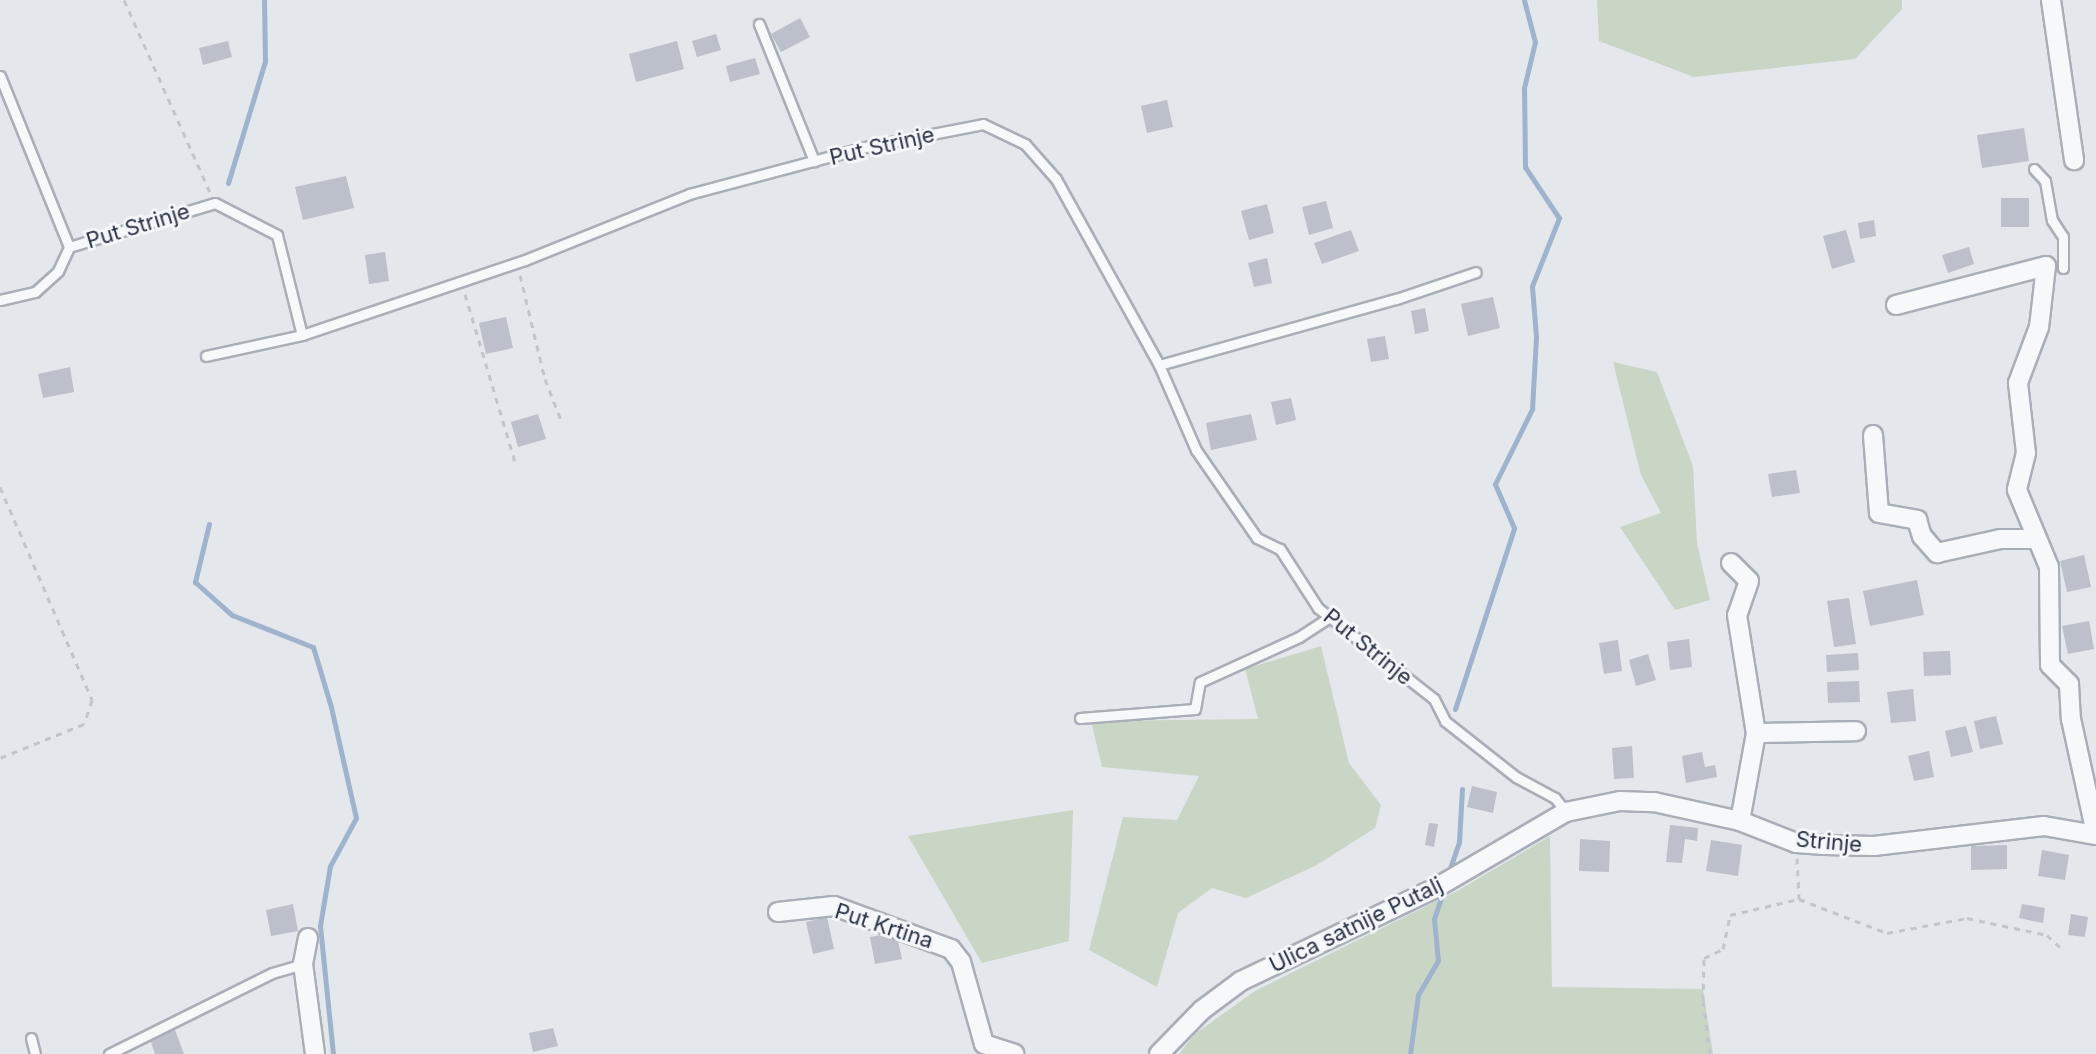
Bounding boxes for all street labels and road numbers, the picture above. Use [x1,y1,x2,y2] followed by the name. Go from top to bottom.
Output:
[827,121,937,171] street label: Put Strinje
[83,198,193,254] street label: Put Strinje
[1318,603,1418,691] street label: Put Strinje
[1795,826,1863,858] street label: Strinje
[1265,872,1447,978] street label: Ulica satnije Putalj
[832,898,936,954] street label: Put Krtina

